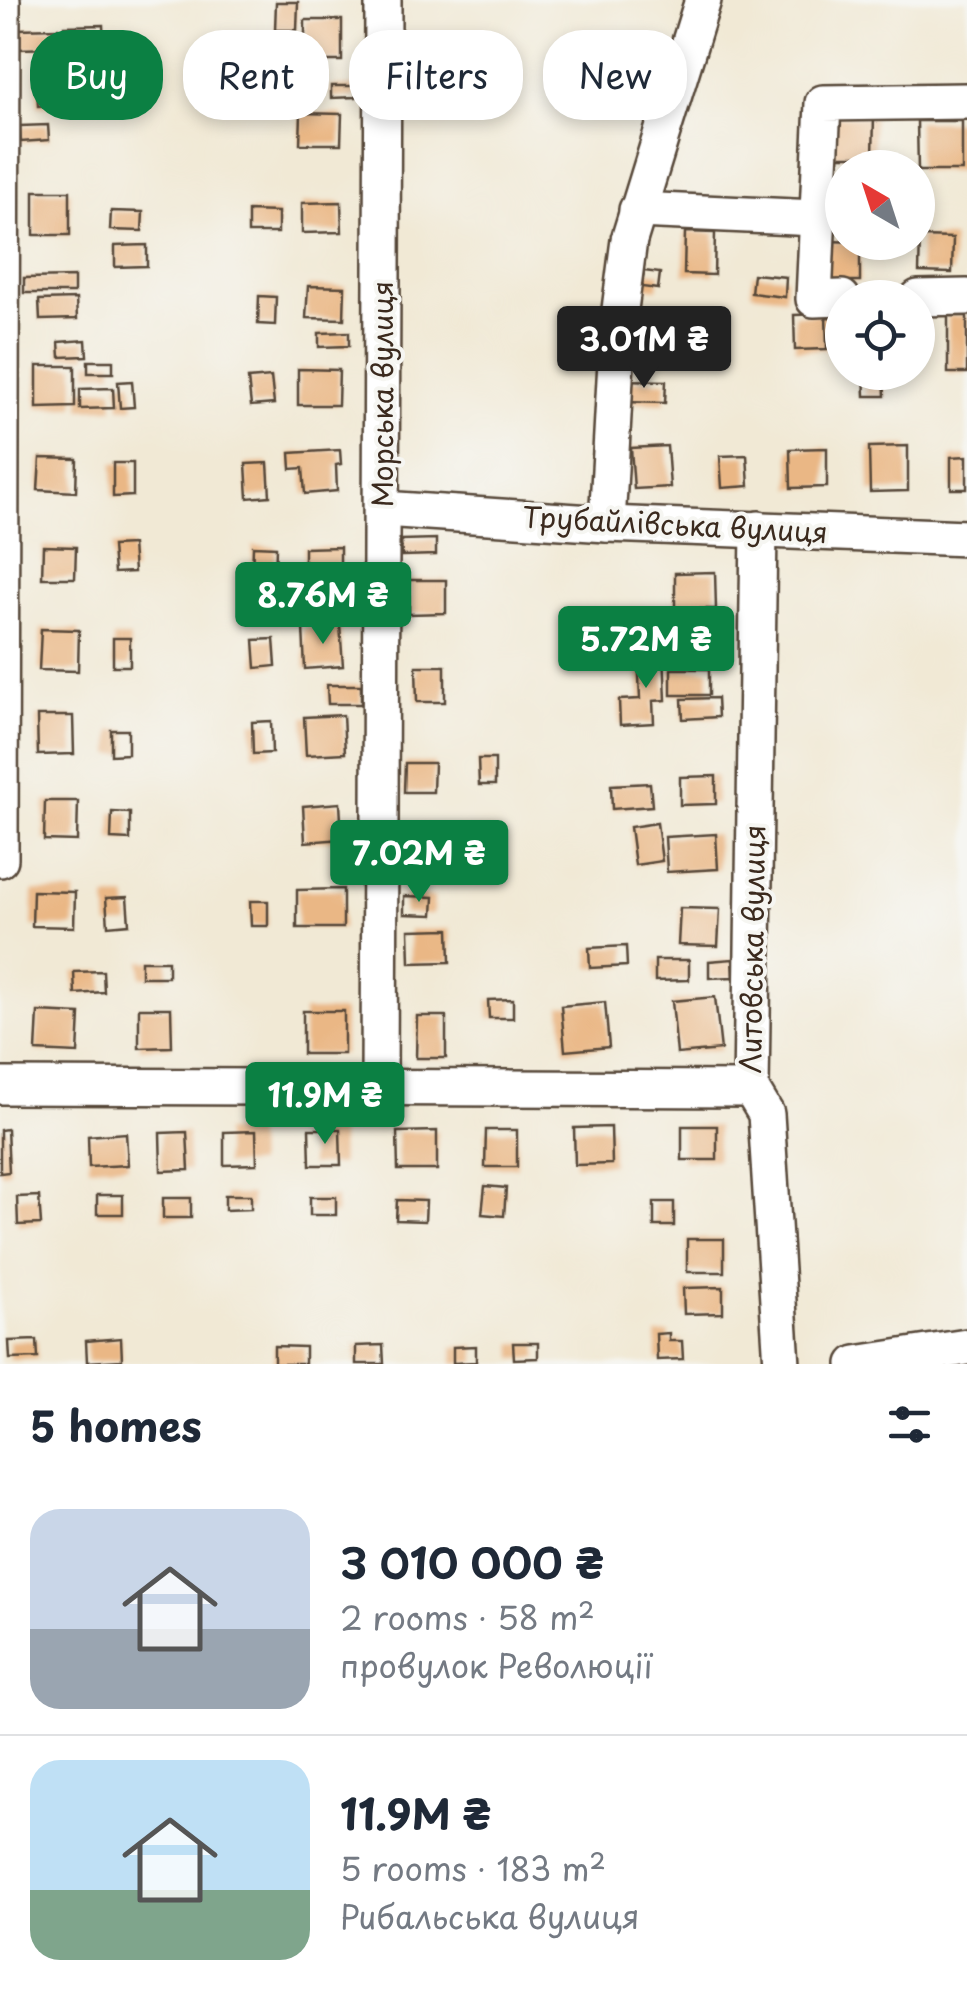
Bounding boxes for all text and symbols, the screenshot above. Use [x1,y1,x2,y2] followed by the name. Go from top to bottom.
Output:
[30,30,163,120] chip: Buy
[183,30,329,120] chip: Rent
[349,30,523,120] chip: Filters
[543,30,687,120] chip: New
[825,150,935,260] north arrow
[825,150,935,390] map controls
[825,280,935,390] button: locate
[360,281,403,507] street label: Морська вулиця
[552,306,736,391] pin: 3.01M ₴
[579,314,709,362] text: 3.01M ₴
[521,494,829,553] street label: Трубайлівська вулиця
[231,562,415,647] pin: 8.76M ₴
[257,570,389,618] text: 8.76M ₴
[554,606,738,691] pin: 5.72M ₴
[580,614,712,662] text: 5.72M ₴
[327,820,511,905] pin: 7.02M ₴
[728,824,775,1074] street label: Литовська вулиця
[352,828,486,876] text: 7.02M ₴
[233,1062,417,1147] pin: 11.9M ₴
[267,1070,383,1118] text: 11.9M ₴
[30,1393,202,1456] text: 5 homes
[882,1397,937,1452] icon: filters
[340,1530,604,1593] text: 3 010 000 ₴
[110,1549,230,1669] icon: home
[340,1593,595,1641] text: 2 rooms · 58 m²
[340,1641,652,1689] text: провулок Революції
[340,1781,491,1844] text: 11.9M ₴
[110,1800,230,1920] icon: home
[340,1844,606,1892] text: 5 rooms · 183 m²
[340,1892,639,1940] text: Рибальська вулиця

